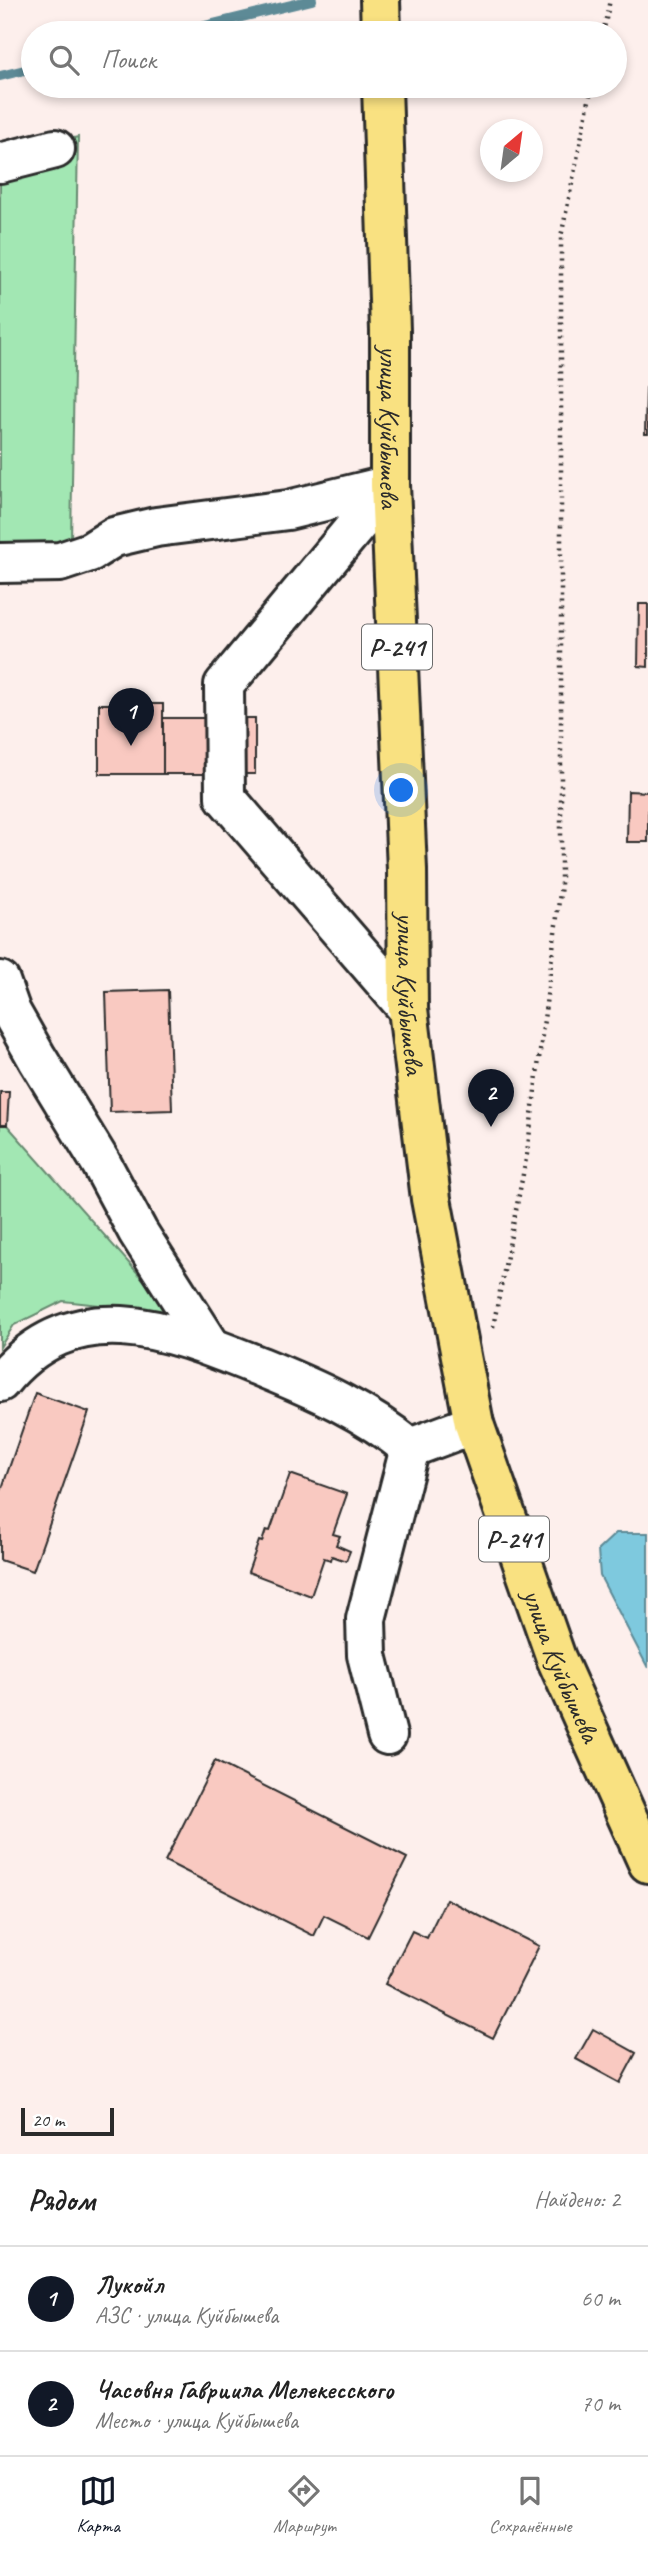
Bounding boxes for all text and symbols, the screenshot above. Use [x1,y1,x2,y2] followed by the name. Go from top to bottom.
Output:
[21,21,627,98] search box
[45,41,83,79] icon: search
[101,43,156,76] text: Поиск
[480,119,543,182] north arrow
[372,344,408,511] street label: улица Куйбышева
[362,624,432,670] road number: Р-241
[108,688,154,746] pin: 1
[384,773,418,807] your location
[389,910,433,1078] street label: улица Куйбышева
[468,1069,514,1127] pin: 2
[479,1516,549,1562] road number: Р-241
[515,1583,609,1749] street label: улица Куйбышева
[21,2105,114,2137] scale bar
[32,2108,64,2132] text: 20 m
[28,2181,95,2219] text: Рядом
[534,2185,620,2214] text: Найдено: 2
[95,2268,163,2301] text: Лукойл
[46,2284,56,2313] text: 1
[581,2284,620,2313] text: 60 m
[95,2301,278,2330] text: АЗС · улица Куйбышева
[95,2373,394,2406] text: Часовня Гавриила Мелекесского
[46,2389,56,2418] text: 2
[581,2389,620,2418] text: 70 m
[95,2406,298,2435] text: Место · улица Куйбышева
[77,2472,120,2538] tab: Карта
[273,2472,336,2538] tab: Маршрут
[489,2472,571,2538] tab: Сохранённые

